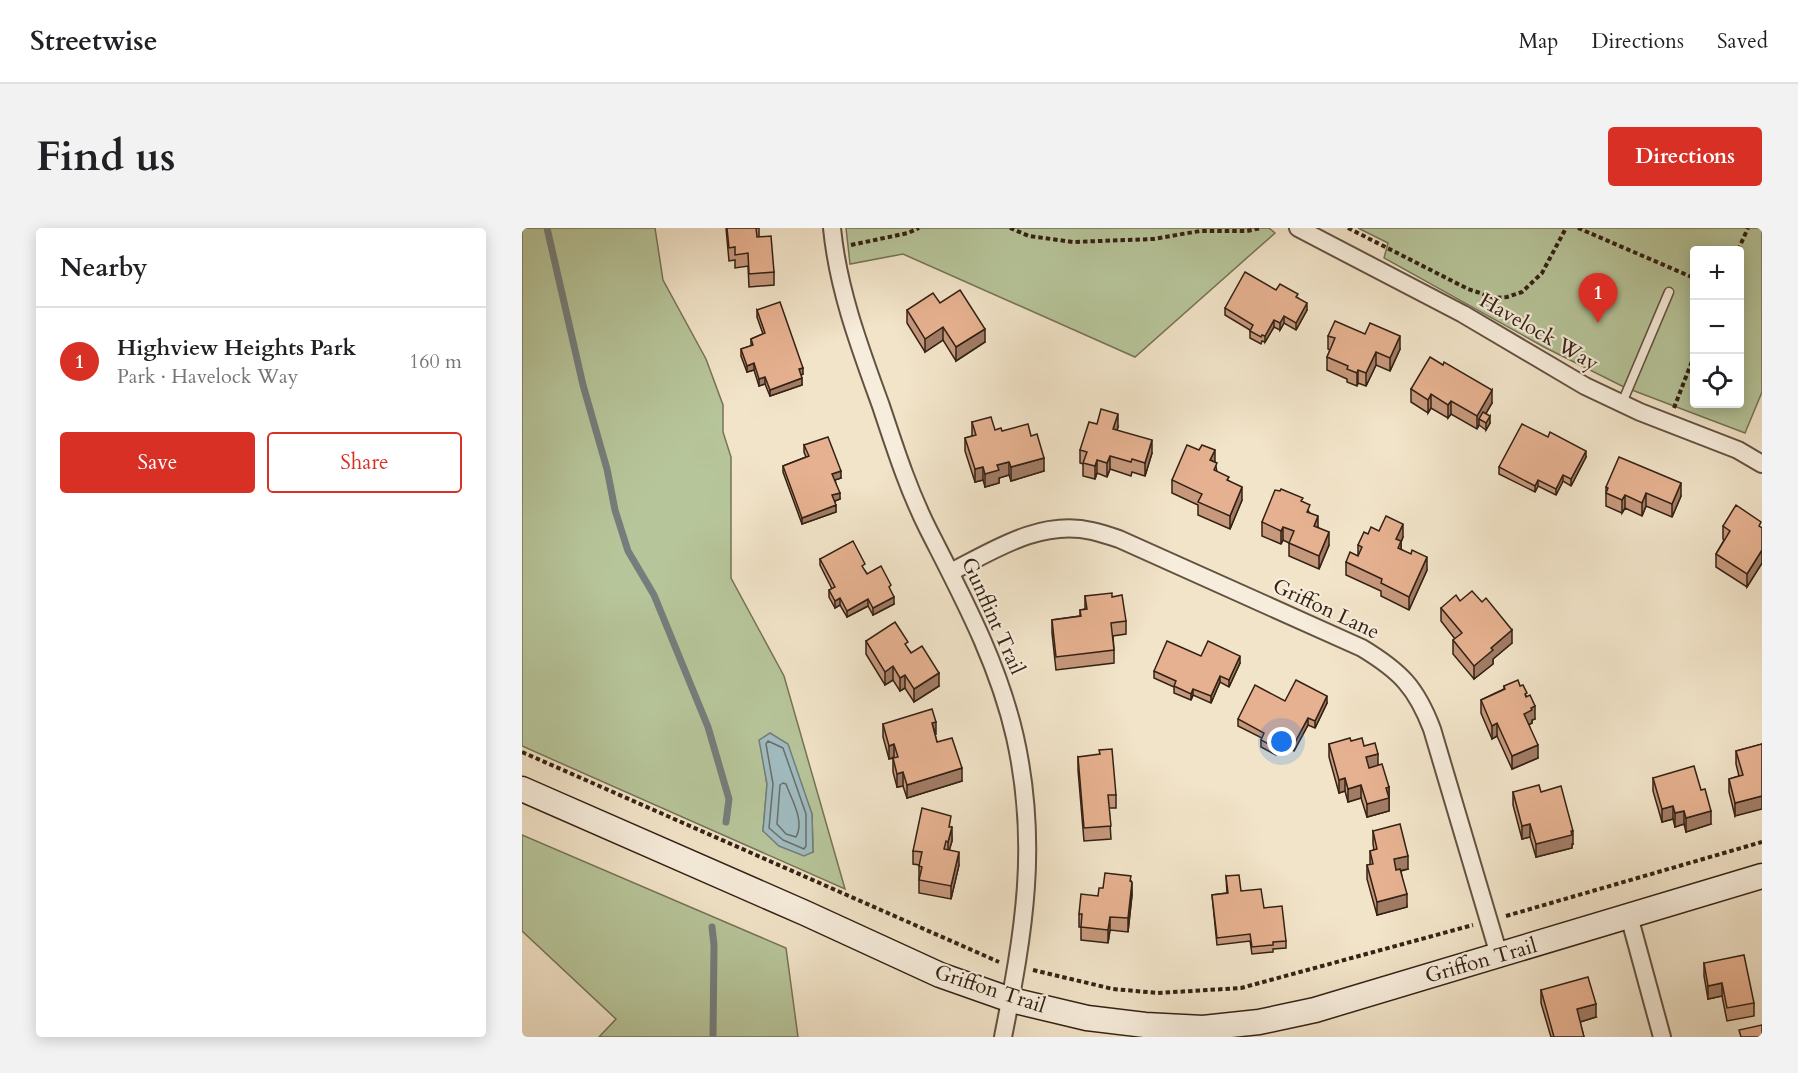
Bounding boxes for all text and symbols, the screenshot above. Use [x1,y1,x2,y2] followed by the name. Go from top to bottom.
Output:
[30,22,158,60] text: Streetwise
[1518,27,1558,56] text: Map
[1591,27,1684,56] text: Directions
[1717,27,1768,56] text: Saved
[1608,127,1762,186] button: Directions
[36,128,176,185] text: Find us
[1690,246,1744,408] map controls
[1690,246,1744,300] button: +
[60,250,148,285] text: Nearby
[1578,274,1618,323] pin: 1
[1474,286,1604,378] street label: Havelock Way
[1690,300,1744,354] button: −
[117,333,356,363] text: Highview Heights Park
[74,348,85,375] text: 1
[409,348,462,375] text: 160 m
[1690,354,1744,408] button: locate
[117,363,298,390] text: Park · Havelock Way
[60,432,255,493] button: Save
[267,432,462,493] button: Share
[954,553,1032,679] street label: Gunflint Trail
[1268,572,1384,646] street label: Griffon Lane
[1267,727,1296,756] your location
[1422,931,1540,991] street label: Griffon Trail
[931,957,1049,1021] street label: Griffon Trail

